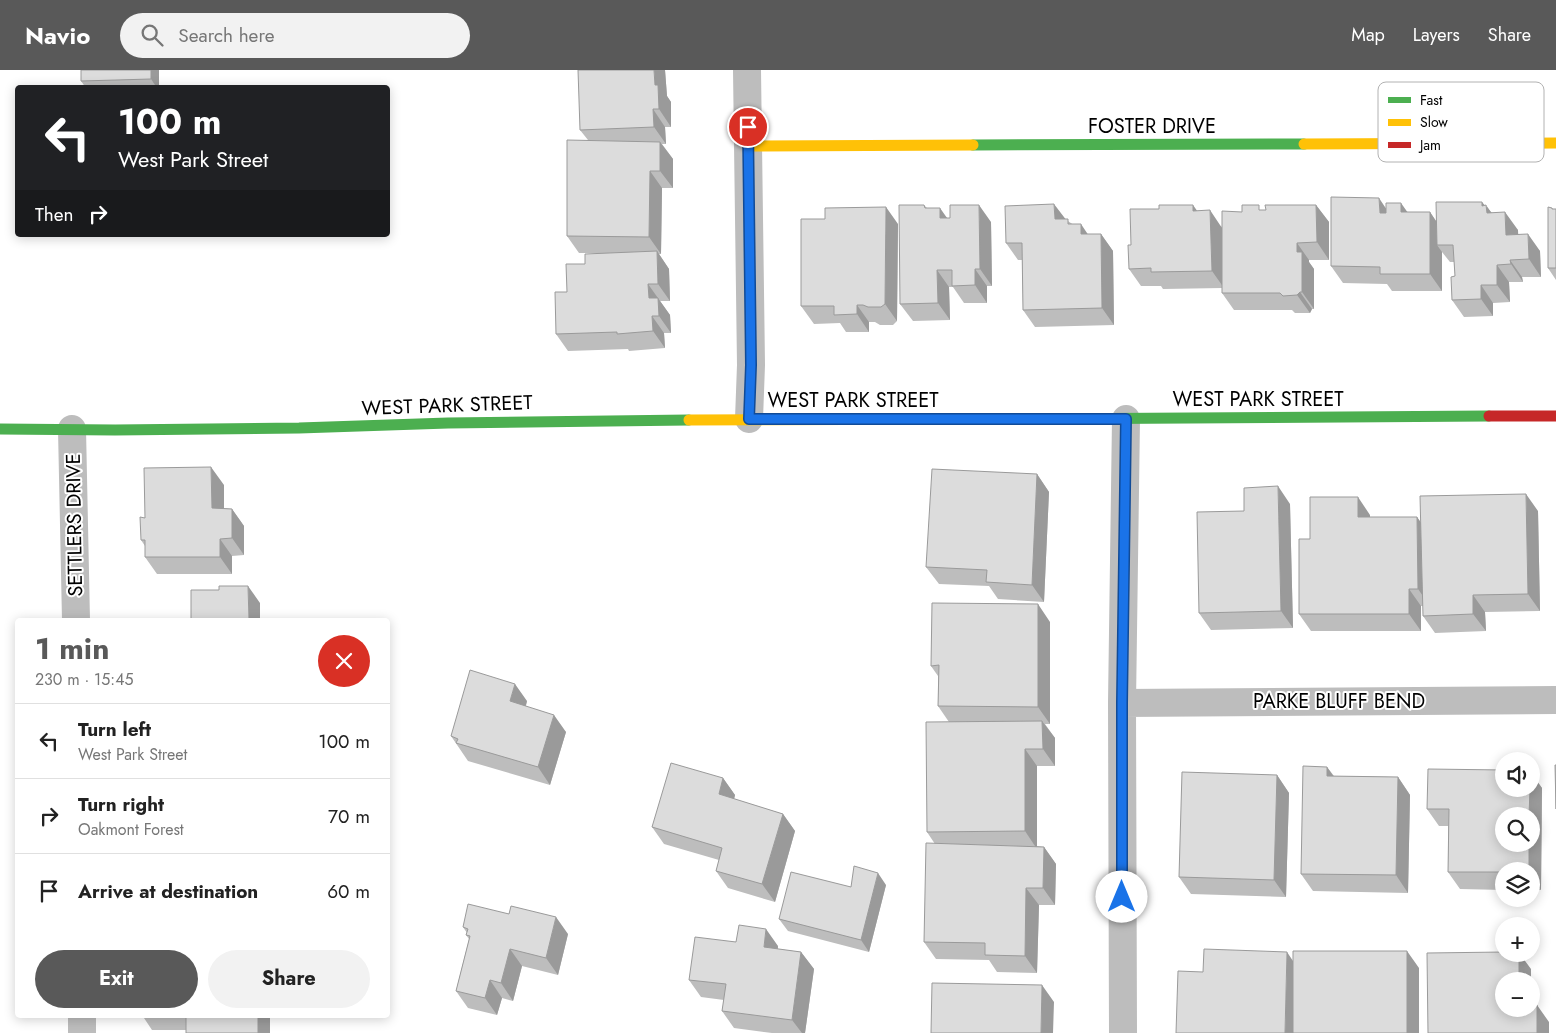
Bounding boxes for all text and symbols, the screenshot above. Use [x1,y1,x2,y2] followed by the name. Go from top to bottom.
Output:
[120,13,470,58] search box
[25,18,90,53] text: Navio
[138,21,166,49] icon: search
[178,22,274,49] text: Search here
[1351,22,1385,48] text: Map
[1413,22,1460,48] text: Layers
[1488,22,1531,48] text: Share
[1378,82,1544,162] legend
[1420,90,1443,110] text: Fast
[118,97,221,147] text: 100 m
[35,105,100,170] icon: left
[727,106,769,148] pin
[1088,112,1216,141] street label: FOSTER DRIVE
[1420,112,1448,132] text: Slow
[734,113,762,141] icon: arrive
[1418,135,1441,155] text: Jam
[118,143,268,175] text: West Park Street
[84,200,112,228] icon: right
[35,201,74,228] text: Then
[1172,385,1344,414] street label: WEST PARK STREET
[767,386,939,415] street label: WEST PARK STREET
[361,388,534,423] street label: WEST PARK STREET
[59,453,90,597] street label: SETTLERS DRIVE
[35,627,109,670] text: 1 min
[318,635,370,687] button: close
[35,668,134,691] text: 230 m · 15:45
[1253,687,1425,716] street label: PARKE BLUFF BEND
[78,716,151,743] text: Turn left
[35,727,63,755] icon: left
[318,728,370,755] text: 100 m
[78,743,187,766] text: West Park Street
[1495,752,1540,1017] map controls
[1495,752,1540,797] button: sound
[78,791,164,818] text: Turn right
[35,802,63,830] icon: right
[328,803,370,830] text: 70 m
[1495,807,1540,852] button: search
[78,818,184,841] text: Oakmont Forest
[1495,862,1540,907] button: layers
[1095,870,1147,922] position arrow
[35,877,63,905] icon: arrive
[78,878,258,905] text: Arrive at destination
[327,878,370,905] text: 60 m
[1495,917,1540,962] button: +
[35,950,198,1008] button: Exit
[208,950,370,1008] button: Share
[1495,972,1540,1017] button: −

